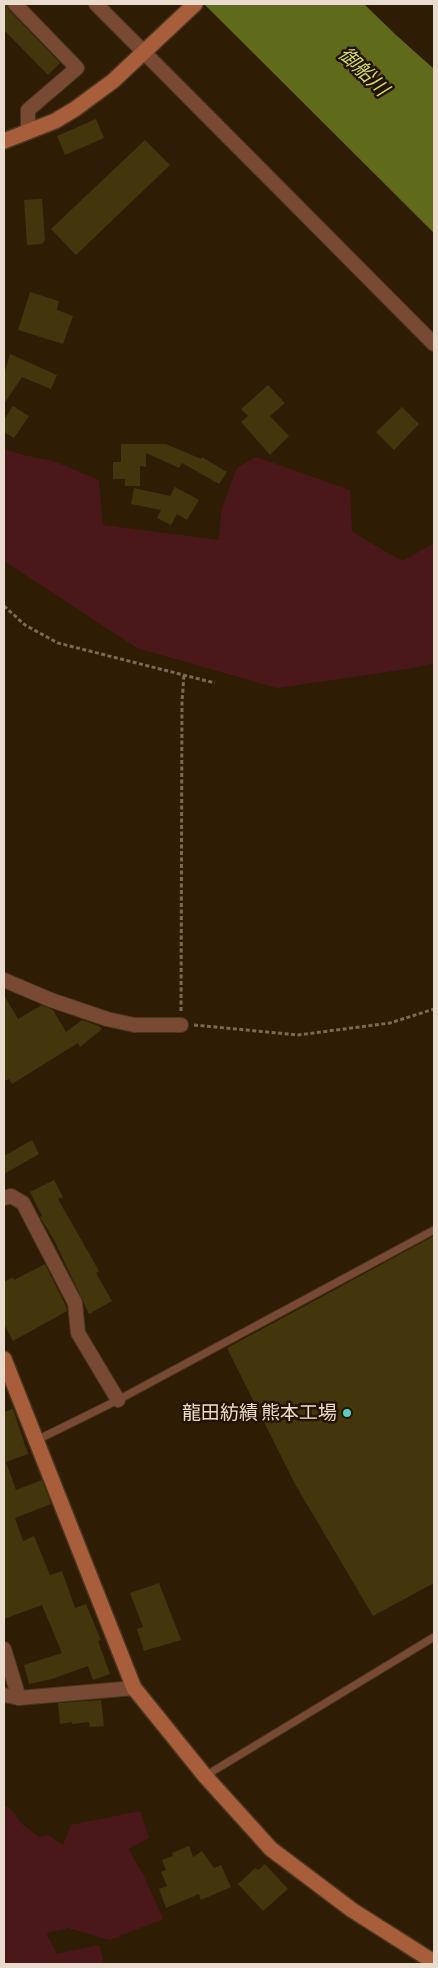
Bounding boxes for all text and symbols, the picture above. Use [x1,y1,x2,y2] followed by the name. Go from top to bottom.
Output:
[333,43,394,103] water label: 御船川
[182,1402,337,1425] place label: 龍田紡績 熊本工場
[341,1407,353,1419] marker: 龍田紡績 熊本工場

